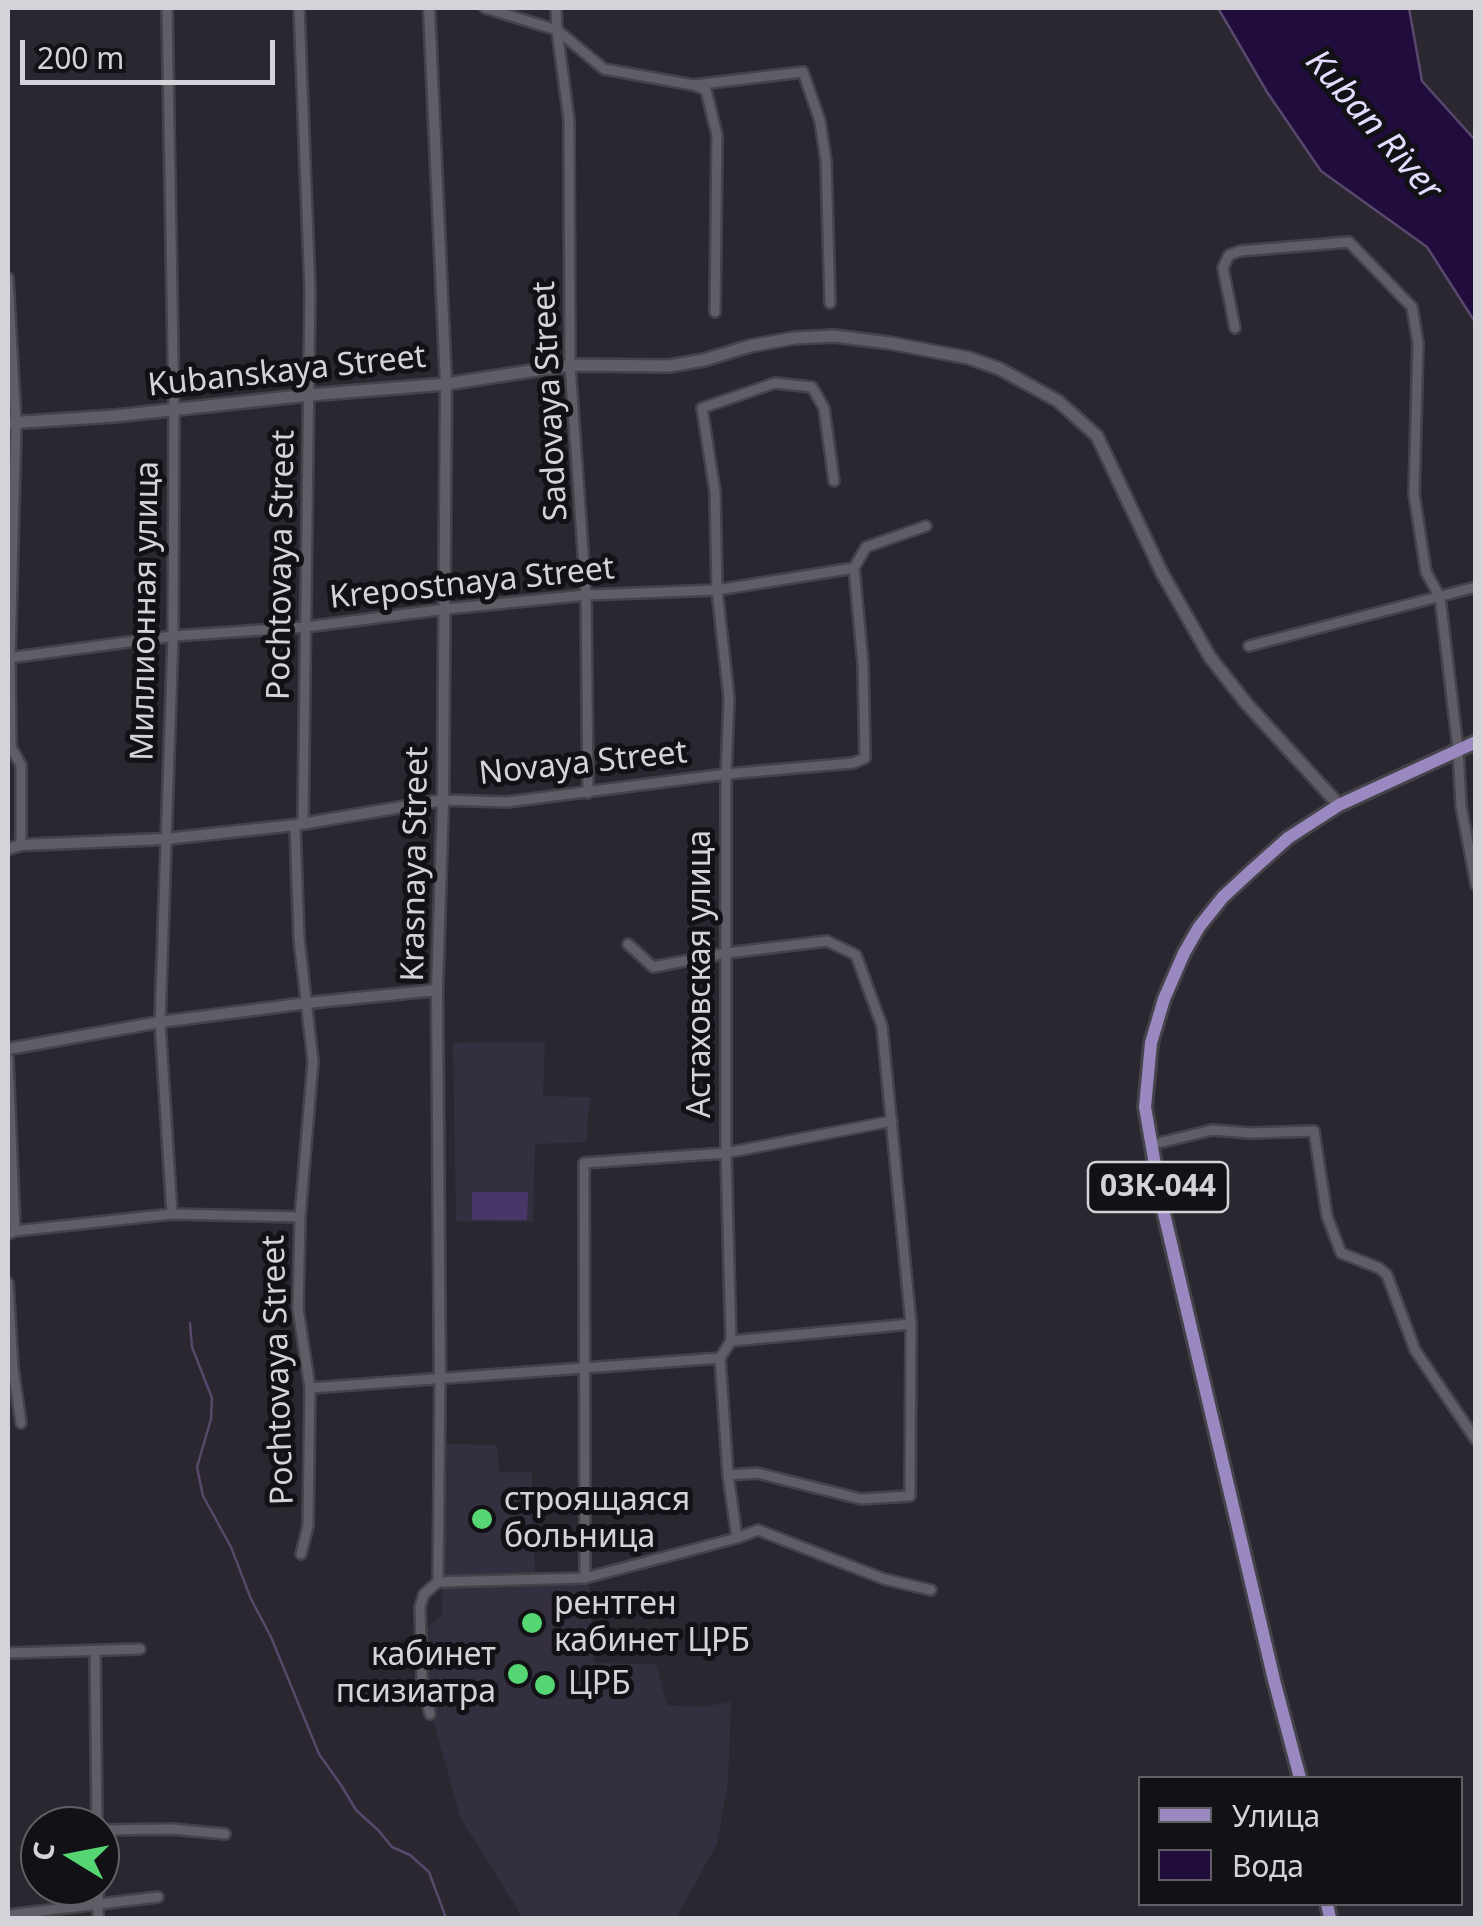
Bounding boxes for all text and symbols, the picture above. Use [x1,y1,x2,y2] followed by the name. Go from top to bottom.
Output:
[25,20,280,82] scale bar
[37,37,124,78] text: 200 m
[1296,42,1450,210] water label: Kuban River
[526,280,576,522] street label: Sadovaya Street
[146,338,428,406] street label: Kubanskaya Street
[260,430,304,700] street label: Pochtovaya Street
[124,461,168,761] street label: Миллионная улица
[328,550,616,618] street label: Krepostnaya Street
[477,734,689,794] street label: Novaya Street
[395,746,437,982] street label: Krasnaya Street
[682,830,720,1118] street label: Астаховская улица
[1088,1162,1228,1212] road number: 03К-044
[255,1234,303,1506] street label: Pochtovaya Street
[504,1482,690,1557] place label: строящаяся больница
[469,1506,495,1532] marker: строящаяся больница
[554,1586,750,1661] place label: рентген кабинет ЦРБ
[519,1610,545,1636] marker: рентген кабинет ЦРБ
[336,1637,496,1712] place label: кабинет псизиатра
[505,1661,531,1687] marker: кабинет псизиатра
[568,1666,631,1704] place label: ЦРБ
[532,1672,558,1698] marker: ЦРБ
[1138,1776,1463,1906] legend
[1232,1795,1320,1836] text: Улица
[20,1806,120,1906] north arrow
[22,1839,63,1863] text: С
[1232,1845,1304,1886] text: Вода

